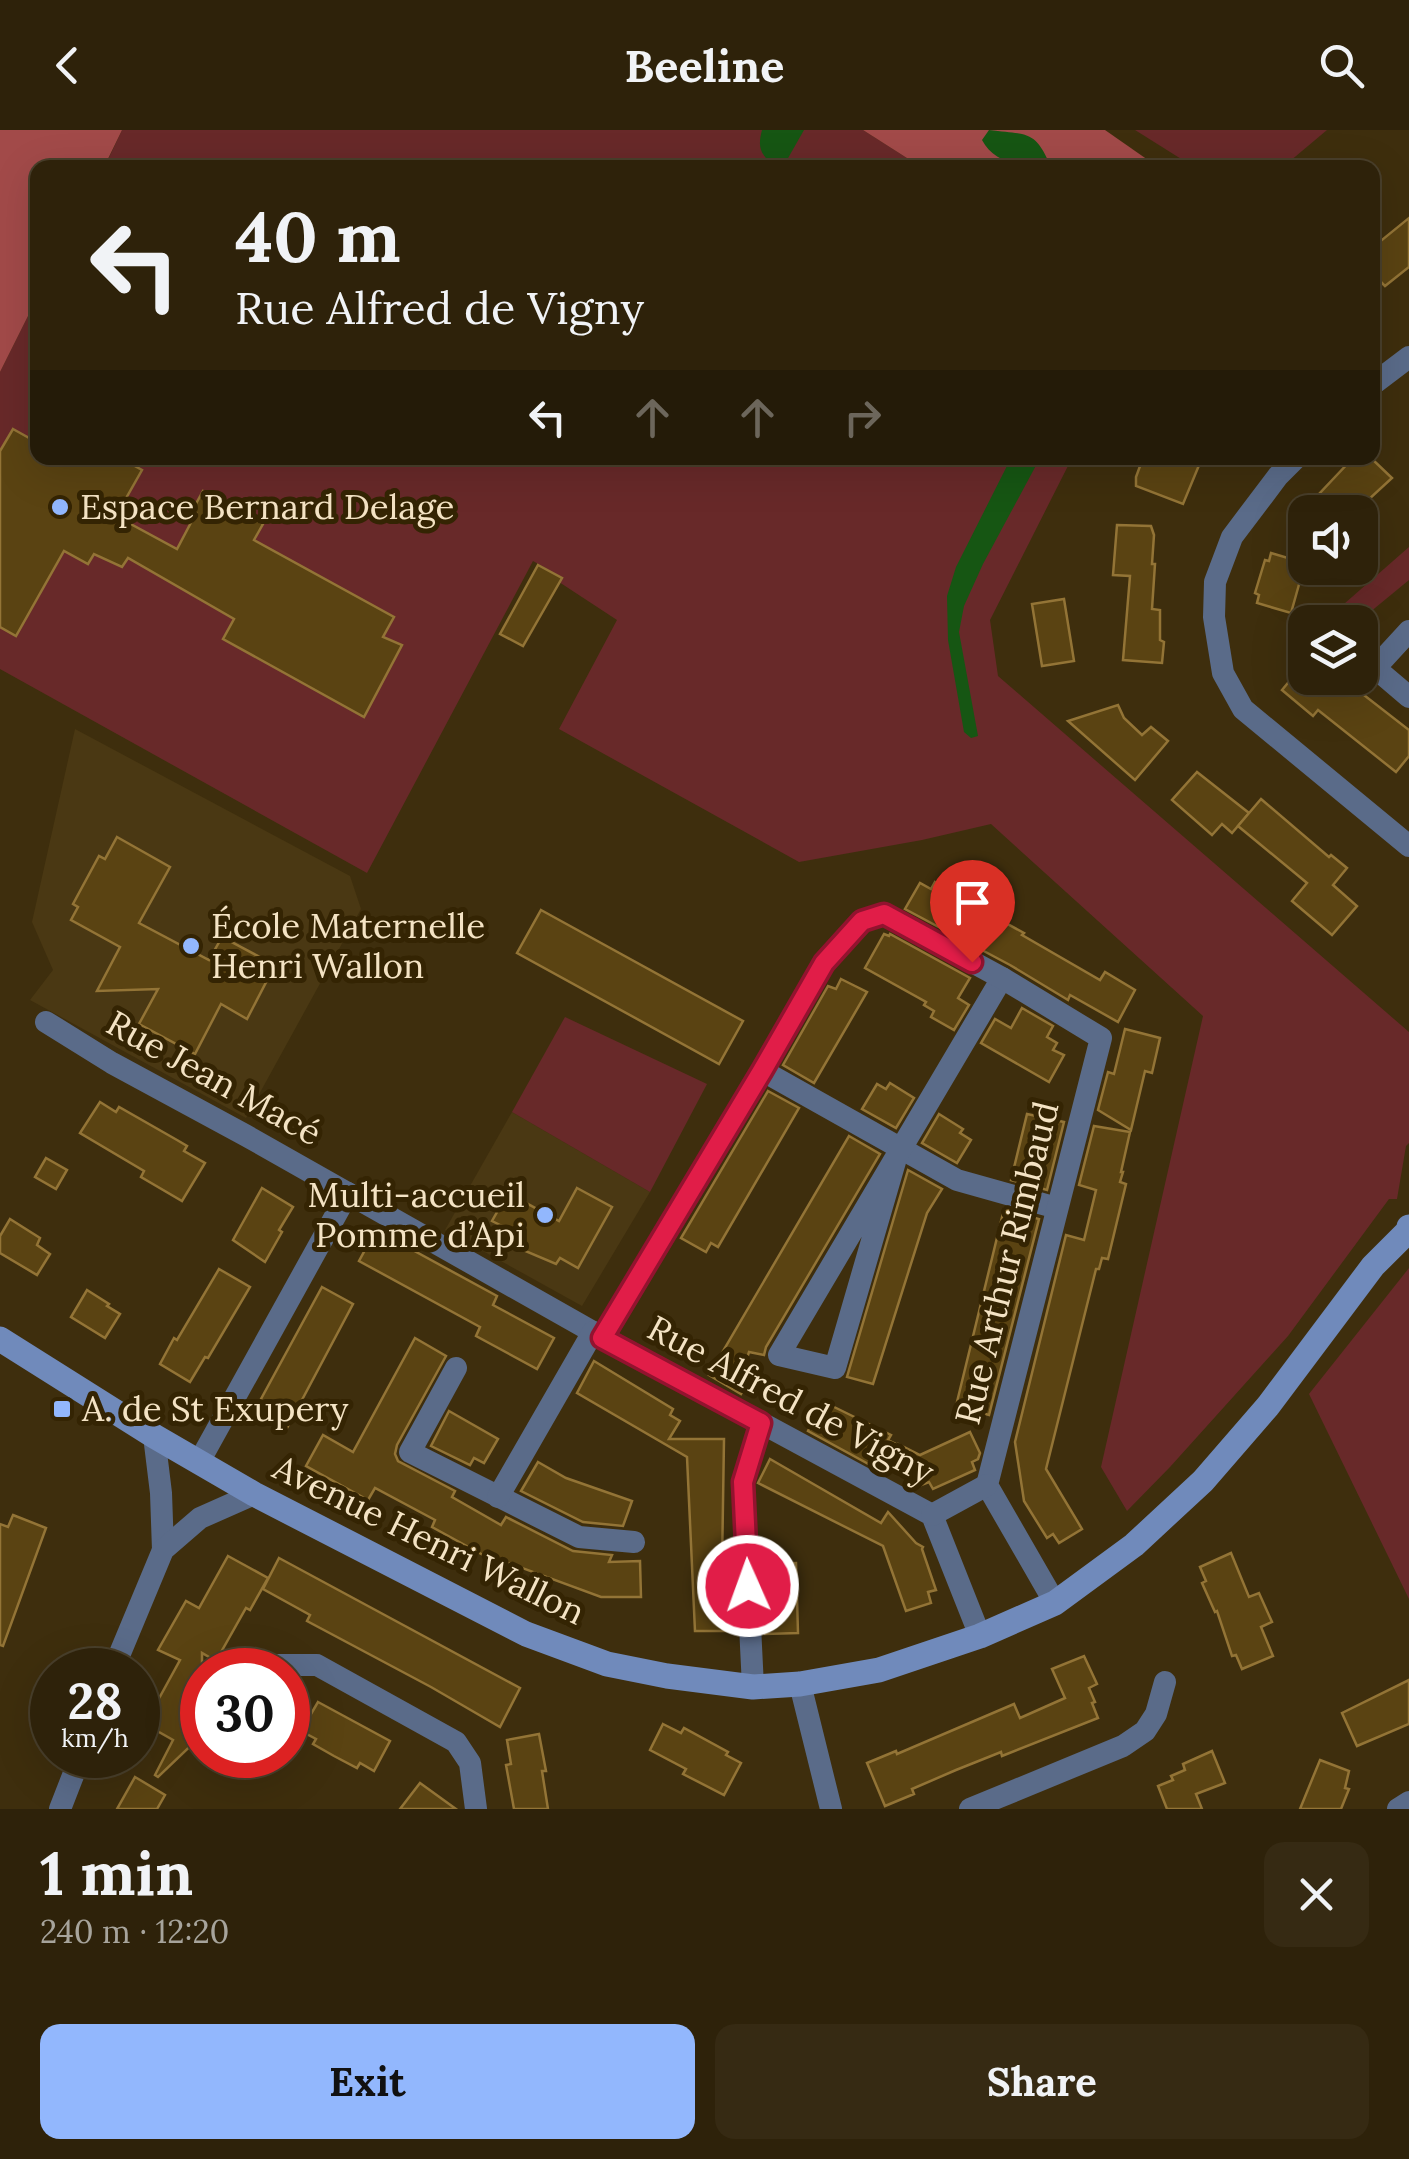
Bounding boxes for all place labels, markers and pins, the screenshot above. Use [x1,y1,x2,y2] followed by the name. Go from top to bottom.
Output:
[80,484,455,529] place label: Espace Bernard Delage
[49,496,71,518] marker: Espace Bernard Delage
[930,860,1015,963] pin
[211,903,485,988] place label: École Maternelle Henri Wallon
[180,935,202,957] marker: École Maternelle Henri Wallon
[308,1172,525,1257] place label: Multi-accueil Pomme d’Api
[534,1204,556,1226] marker: Multi-accueil Pomme d’Api
[81,1386,349,1431] place label: A. de St Exupery
[51,1398,73,1420] marker: A. de St Exupery

